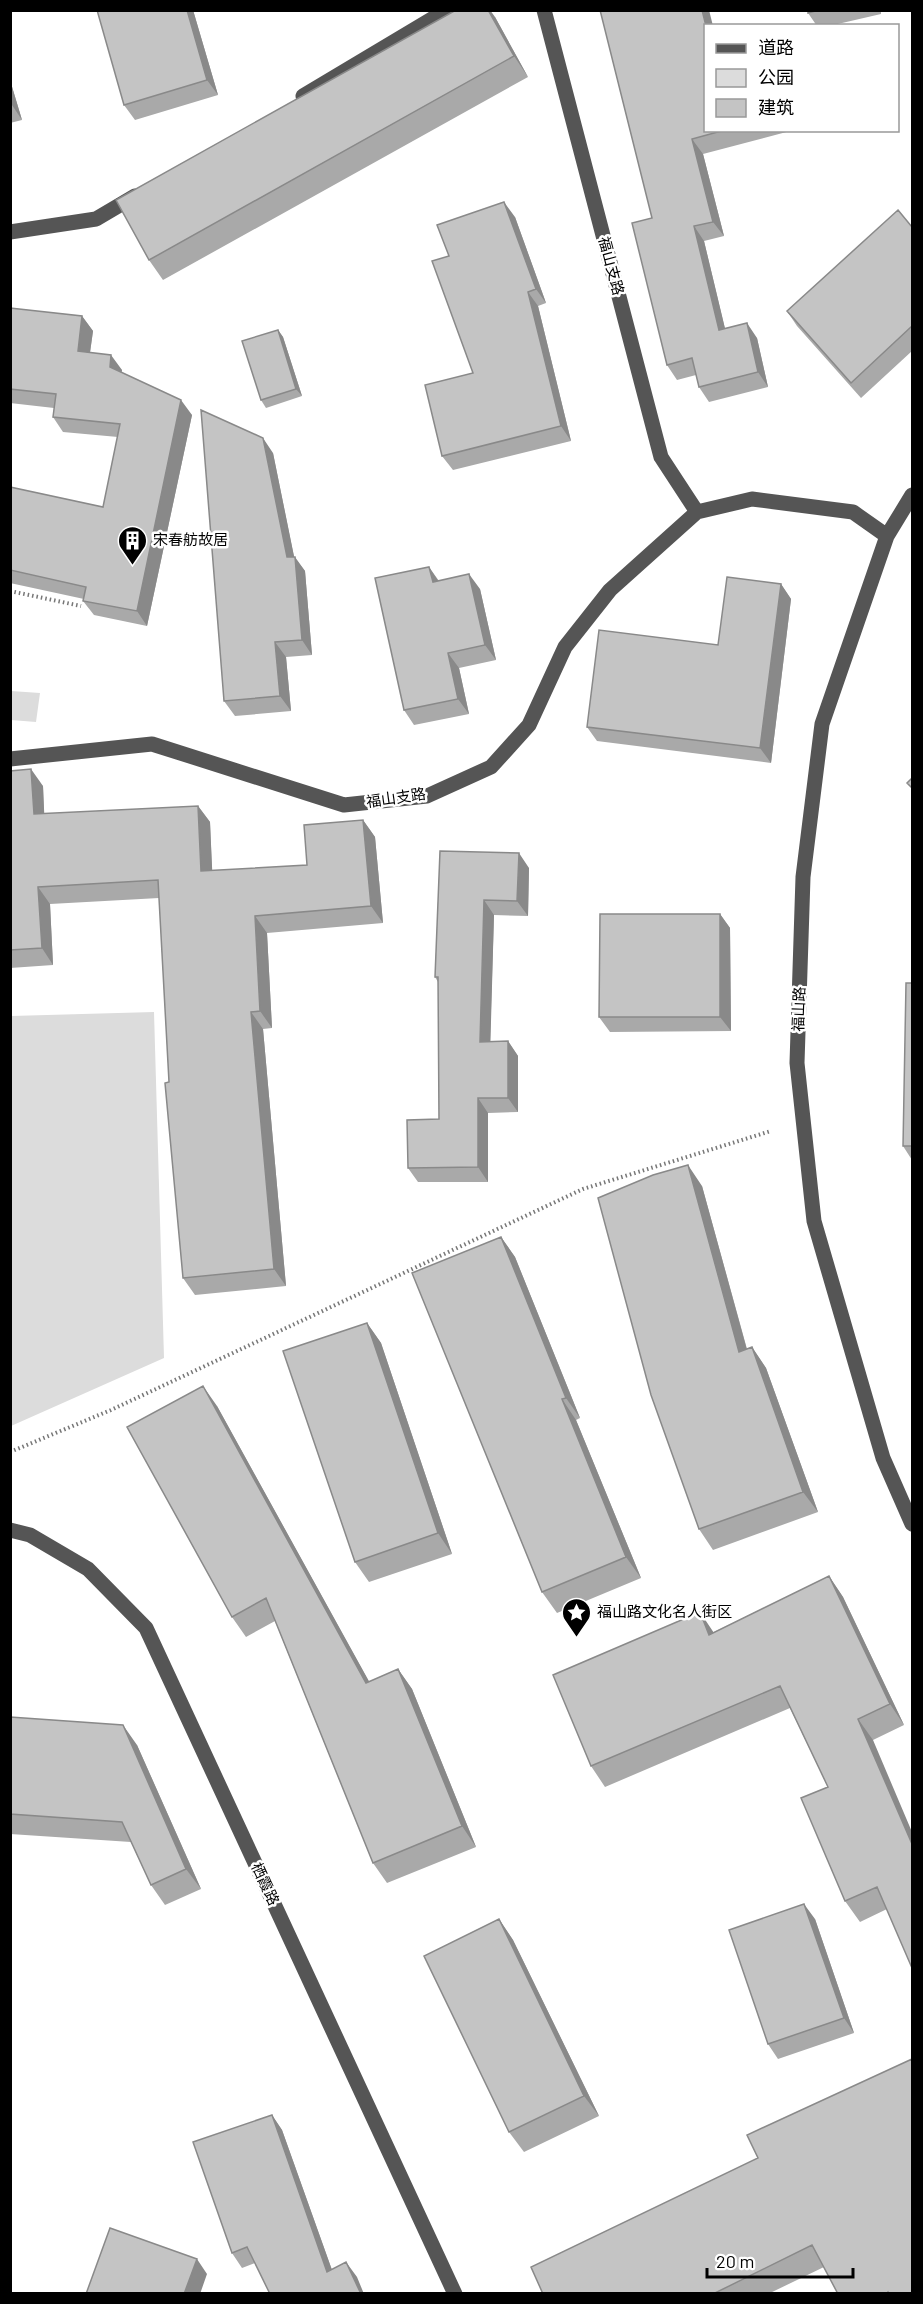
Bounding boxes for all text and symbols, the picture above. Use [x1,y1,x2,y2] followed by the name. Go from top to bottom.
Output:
[704,24,899,132] legend
[758,36,794,58] text: 道路
[758,66,794,88] text: 公园
[758,96,794,118] text: 建筑
[596,234,628,297] street label: 福山支路
[116,524,148,566] building icon: 宋春舫故居
[153,530,228,548] place label: 宋春舫故居
[365,784,427,810] street label: 福山支路
[788,986,808,1032] street label: 福山路
[560,1596,592,1638] place icon: 福山路文化名人街区
[597,1602,732,1620] place label: 福山路文化名人街区
[248,1859,284,1908] street label: 栖霞路
[707,2241,852,2279] scale bar
[716,2250,754,2272] text: 20 m

